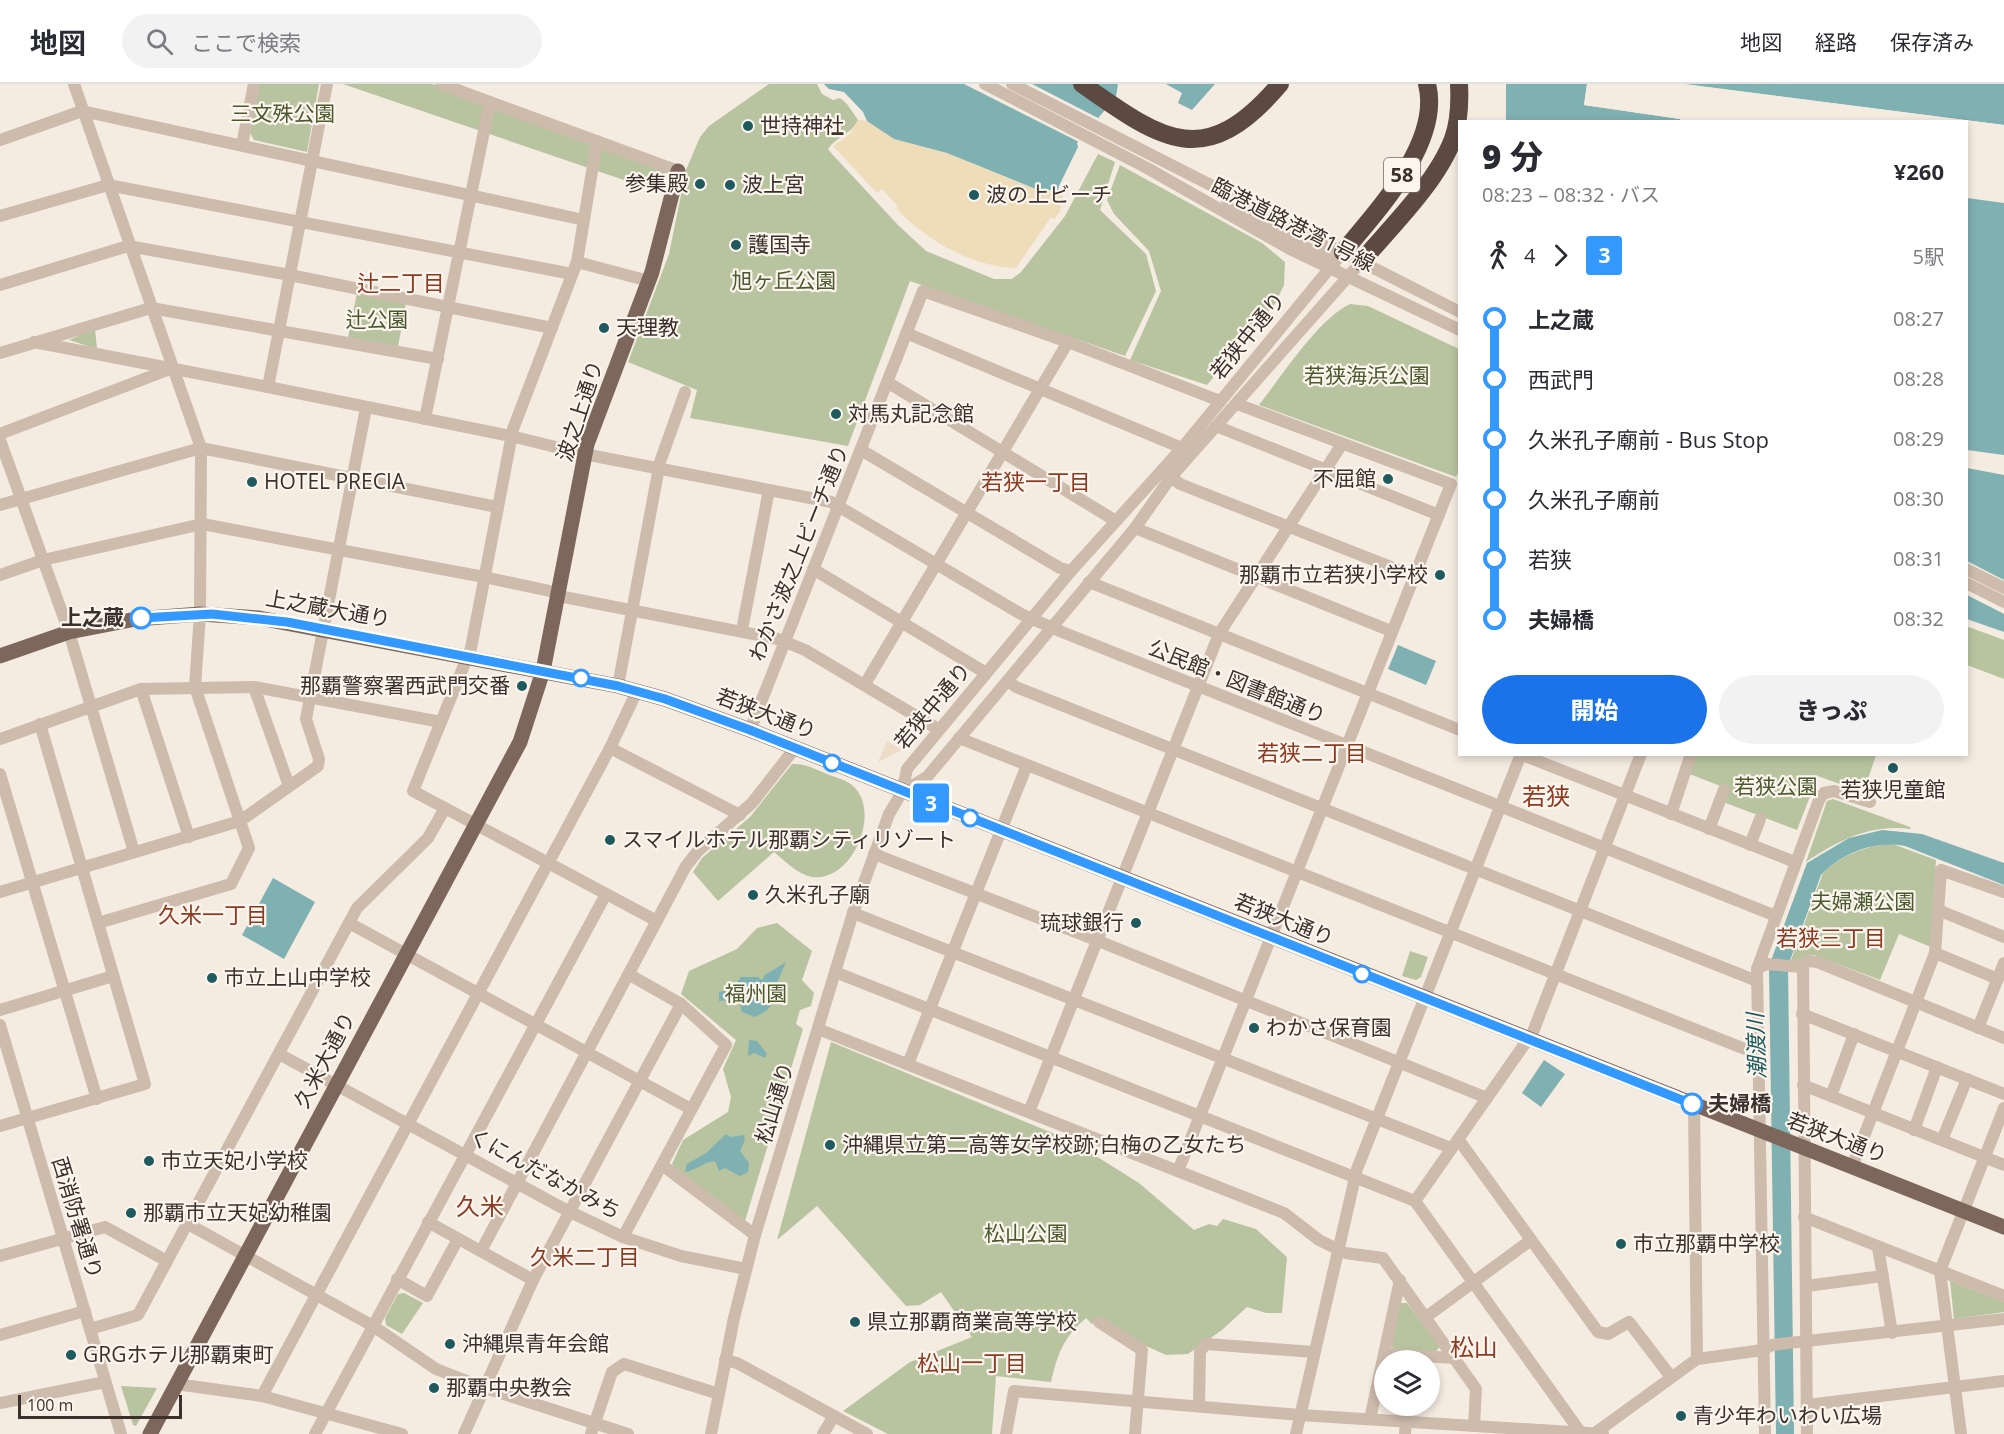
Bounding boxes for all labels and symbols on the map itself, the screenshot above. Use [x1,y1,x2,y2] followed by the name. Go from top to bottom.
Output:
[231,99,336,127] park label: 三文殊公園
[760,111,844,139] place label: 世持神社
[741,119,755,133] marker: 世持神社
[1384,158,1420,192] road number: 58
[625,169,688,197] place label: 参集殿
[742,170,805,198] place label: 波上宮
[1207,171,1380,277] street label: 臨港道路港湾1号線
[693,177,707,191] marker: 参集殿
[723,178,737,192] marker: 波上宮
[986,180,1112,208] place label: 波の上ビーチ
[967,188,981,202] marker: 波の上ビーチ
[748,230,811,258] place label: 護国寺
[729,238,743,252] marker: 護国寺
[732,266,837,294] park label: 旭ヶ丘公園
[357,267,445,297] district label: 辻二丁目
[1203,286,1291,385] street label: 若狭中通り
[346,305,409,333] park label: 辻公園
[616,313,679,341] place label: 天理教
[597,321,611,335] marker: 天理教
[550,356,609,465] street label: 波之上通り
[1304,361,1430,389] park label: 若狭海浜公園
[848,399,974,427] place label: 対馬丸記念館
[829,407,843,421] marker: 対馬丸記念館
[742,440,854,665] street label: わかさ波之上ビーチ通り
[1313,464,1376,492] place label: 不屈館
[981,466,1091,496] district label: 若狭一丁目
[264,467,406,495] place label: HOTEL PRECIA
[1381,472,1395,486] marker: 不屈館
[245,475,259,489] marker: HOTEL PRECIA
[1239,560,1428,588] place label: 那覇市立若狭小学校
[1433,568,1447,582] marker: 那覇市立若狭小学校
[264,583,393,633] street label: 上之蔵大通り
[61,603,124,631] place label: 上之蔵
[130,607,152,629] marker: 上之蔵
[1145,633,1330,729] street label: 公民館・図書館通り
[888,656,977,755] street label: 若狭中通り
[572,669,590,687] unlabelled marker
[300,671,510,699] place label: 那覇警察署西武門交番
[515,679,529,693] marker: 那覇警察署西武門交番
[712,681,820,745] street label: 若狭大通り
[1257,737,1367,767] district label: 若狭二丁目
[823,754,841,772] unlabelled marker
[1886,761,1900,775] marker: 若狭児童館
[1734,772,1818,800] park label: 若狭公園
[1841,775,1946,803] place label: 若狭児童館
[1522,779,1570,812] district label: 若狭
[912,784,950,822] line badge: 3
[961,809,979,827] unlabelled marker
[622,825,956,853] place label: スマイルホテル那覇シティリゾート
[603,833,617,847] marker: スマイルホテル那覇シティリゾート
[765,880,870,908] place label: 久米孔子廟
[1230,886,1338,952] street label: 若狭大通り
[1811,887,1916,915] park label: 夫婦瀬公園
[746,888,760,902] marker: 久米孔子廟
[158,899,268,929] district label: 久米一丁目
[1040,908,1124,936] place label: 琉球銀行
[1129,916,1143,930] marker: 琉球銀行
[1776,922,1886,952] district label: 若狭三丁目
[224,963,371,991] place label: 市立上山中学校
[1353,965,1371,983] unlabelled marker
[205,971,219,985] marker: 市立上山中学校
[725,979,788,1007] park label: 福州園
[287,1007,361,1112] street label: 久米大通り
[1739,1011,1771,1080] water label: 潮渡川
[1266,1013,1392,1041] place label: わかさ保育園
[1247,1021,1261,1035] marker: わかさ保育園
[748,1058,800,1147] street label: 松山通り
[1708,1089,1771,1117] place label: 夫婦橋
[1681,1093,1703,1115] marker: 夫婦橋
[1783,1105,1891,1169] street label: 若狭大通り
[465,1121,626,1225] street label: くにんだなかみち
[842,1130,1247,1158] place label: 沖縄県立第二高等女学校跡;白梅の乙女たち
[823,1138,837,1152] marker: 沖縄県立第二高等女学校跡;白梅の乙女たち
[161,1146,308,1174] place label: 市立天妃小学校
[46,1153,110,1282] street label: 西消防署通り
[142,1154,156,1168] marker: 市立天妃小学校
[456,1189,504,1222] district label: 久米
[143,1198,332,1226] place label: 那覇市立天妃幼稚園
[124,1206,138,1220] marker: 那覇市立天妃幼稚園
[984,1219,1068,1247] park label: 松山公園
[1633,1229,1780,1257] place label: 市立那覇中学校
[1614,1237,1628,1251] marker: 市立那覇中学校
[530,1241,640,1271] district label: 久米二丁目
[867,1307,1077,1335] place label: 県立那覇商業高等学校
[848,1315,862,1329] marker: 県立那覇商業高等学校
[462,1329,609,1357] place label: 沖縄県青年会館
[1450,1330,1498,1363] district label: 松山
[443,1337,457,1351] marker: 沖縄県青年会館
[83,1340,274,1368] place label: GRGホテル那覇東町
[917,1347,1027,1377] district label: 松山一丁目
[64,1348,78,1362] marker: GRGホテル那覇東町
[446,1373,572,1401] place label: 那覇中央教会
[427,1381,441,1395] marker: 那覇中央教会
[18,1392,182,1420] scale bar
[1693,1401,1882,1429] place label: 青少年わいわい広場
[1674,1409,1688,1423] marker: 青少年わいわい広場

